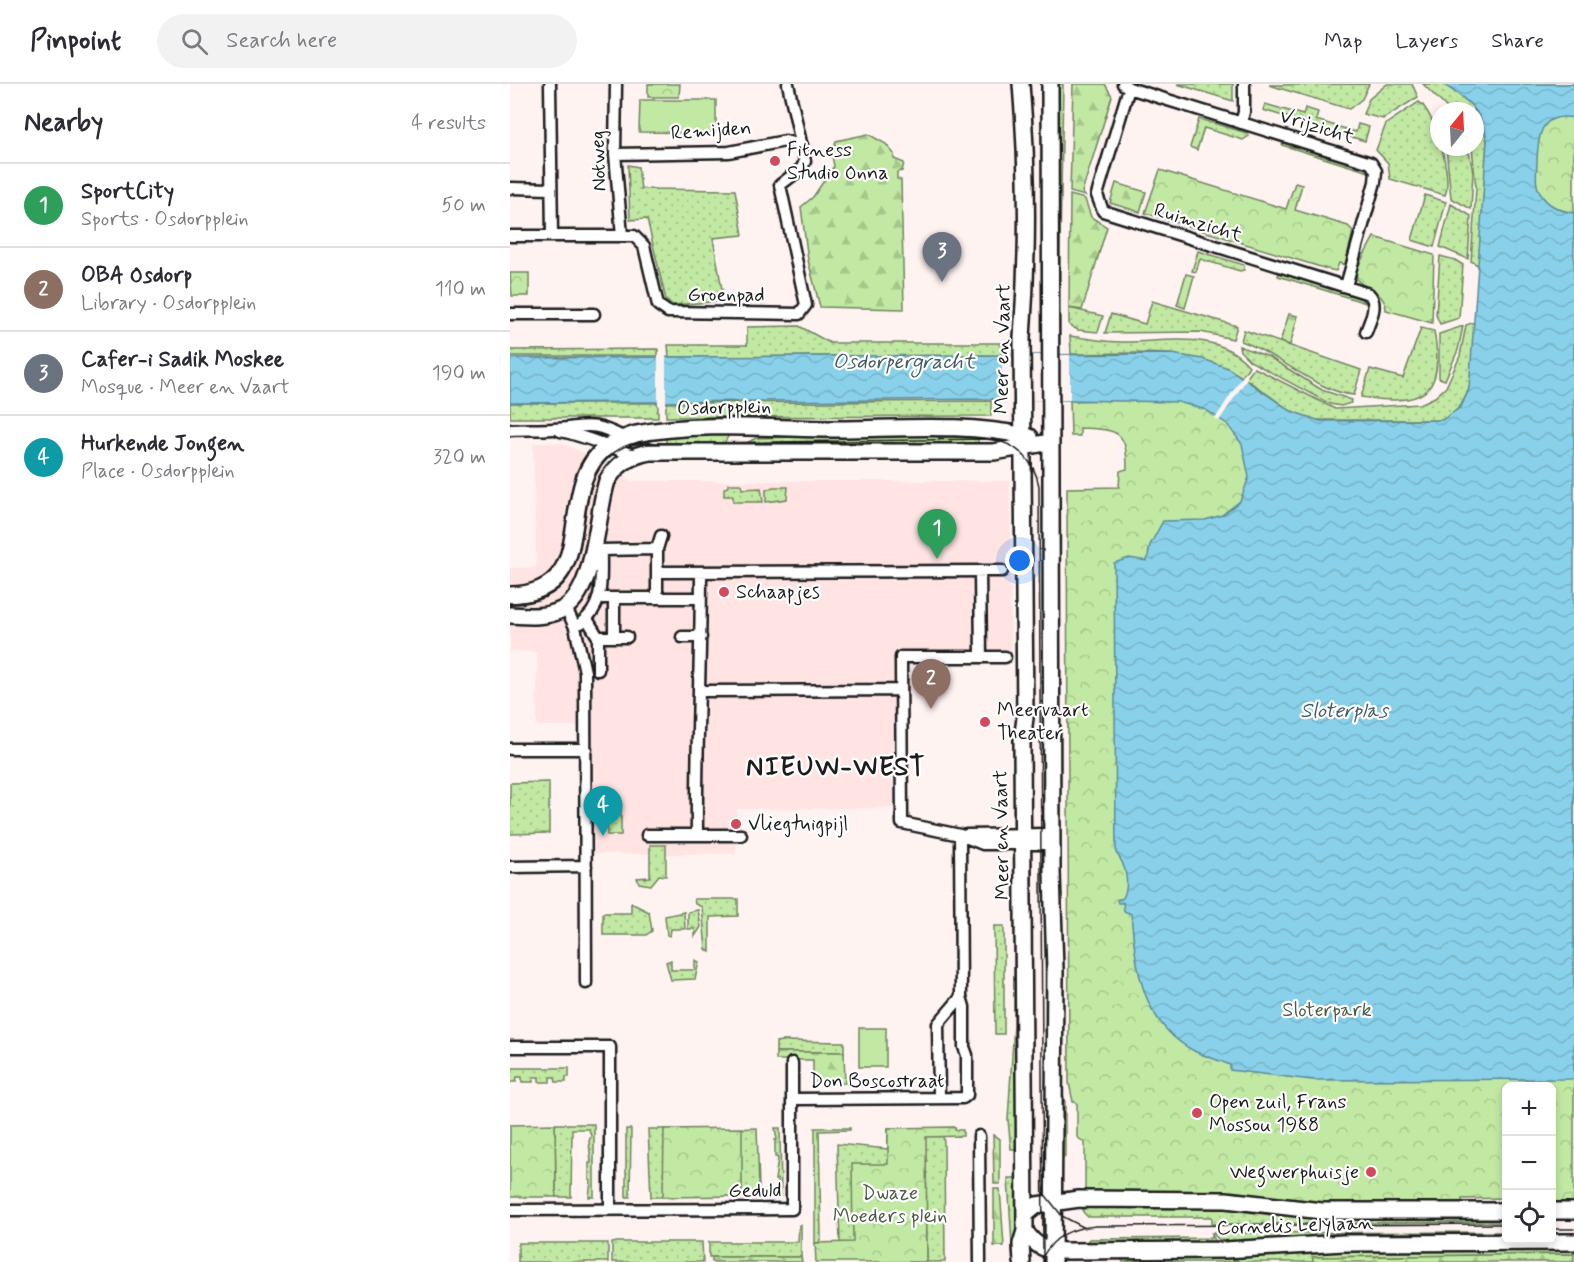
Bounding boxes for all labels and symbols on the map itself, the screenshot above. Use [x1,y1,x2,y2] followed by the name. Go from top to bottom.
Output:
[1430,102,1484,156] north arrow
[1276,103,1358,151] street label: Vrijzicht
[670,115,752,147] street label: Remijden
[584,130,614,192] street label: Notweg
[787,137,888,187] place label: Fitness Studio Onna
[768,154,782,168] marker: Fitness Studio Onna
[1150,197,1246,249] street label: Ruimzicht
[922,232,962,282] pin: 3
[687,282,765,309] street label: Groenpad
[988,284,1018,414] street label: Meer en Vaart
[833,348,977,378] water label: Osdorpergracht
[677,394,771,422] street label: Osdorpplein
[918,510,956,559] pin: 1
[1005,546,1034,575] your location
[736,579,820,606] place label: Schaapjes
[717,585,731,599] marker: Schaapjes
[912,660,950,709] pin: 2
[997,697,1088,747] place label: Meervaart Theater
[1300,697,1389,725] water label: Sloterplas
[978,715,992,729] marker: Meervaart Theater
[746,751,926,785] district label: NIEUW-WEST
[987,770,1017,900] street label: Meer en Vaart
[584,786,622,836] pin: 4
[748,811,848,838] place label: Vliegtuigpijl
[729,817,743,831] marker: Vliegtuigpijl
[1282,997,1372,1024] park label: Sloterpark
[809,1068,945,1095] street label: Don Boscostraat
[1209,1089,1346,1139] place label: Open zuil, Frans Mossou 1988
[1190,1106,1204,1120] marker: Open zuil, Frans Mossou 1988
[1230,1159,1359,1188] place label: Wegwerphuisje
[1364,1165,1378,1179] marker: Wegwerphuisje
[728,1177,782,1205] street label: Geduld
[833,1180,947,1230] park label: Dwaze Moeders plein
[1216,1210,1374,1242] street label: Cornelis Lelylaan

